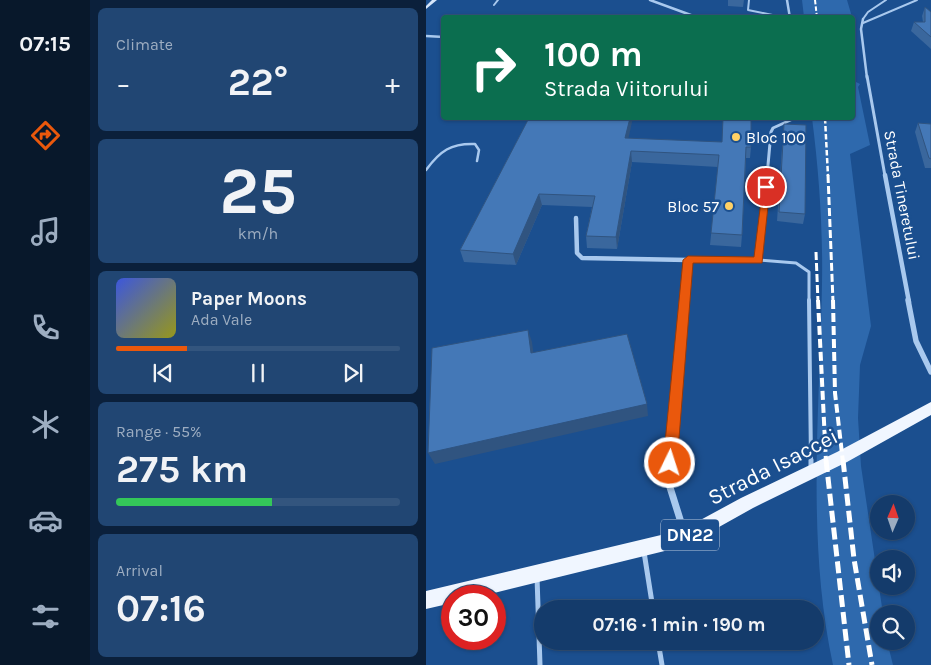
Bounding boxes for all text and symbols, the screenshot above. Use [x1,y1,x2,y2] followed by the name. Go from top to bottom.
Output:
[19,31,71,57] text: 07:15
[544,34,643,75] text: 100 m
[116,35,173,54] text: Climate
[461,35,526,100] icon: right
[228,60,288,105] text: 22°
[116,67,131,100] text: −
[385,67,400,100] text: +
[544,76,709,102] text: Strada Viitorului
[28,118,63,153] icon: directions
[746,128,806,147] place label: Bloc 100
[880,129,924,261] street label: Strada Tineretului
[730,131,742,143] marker: Bloc 100
[219,153,297,229] text: 25
[745,166,787,208] pin
[752,173,780,201] icon: arrive
[667,197,719,216] place label: Bloc 57
[723,200,735,212] marker: Bloc 57
[28,214,63,249] icon: music
[238,224,278,243] text: km/h
[191,288,307,310] text: Paper Moons
[28,310,63,345] icon: phone
[191,310,252,329] text: Ada Vale
[149,359,177,387] icon: previous
[244,359,272,387] icon: pause
[339,359,367,387] icon: next
[28,407,63,442] icon: climate
[116,422,202,441] text: Range · 55%
[704,423,842,511] street label: Strada Isaccei
[643,436,695,488] position arrow
[116,447,248,492] text: 275 km
[870,495,915,540] north arrow
[870,495,915,650] map controls
[28,503,63,538] icon: car
[661,520,719,550] road number: DN22
[870,550,915,595] button: sound
[116,561,163,580] text: Arrival
[441,585,506,650] speed limit sign: 30
[116,586,206,631] text: 07:16
[28,599,63,634] icon: filters
[870,605,915,650] button: search
[592,614,766,636] text: 07:16 · 1 min · 190 m

